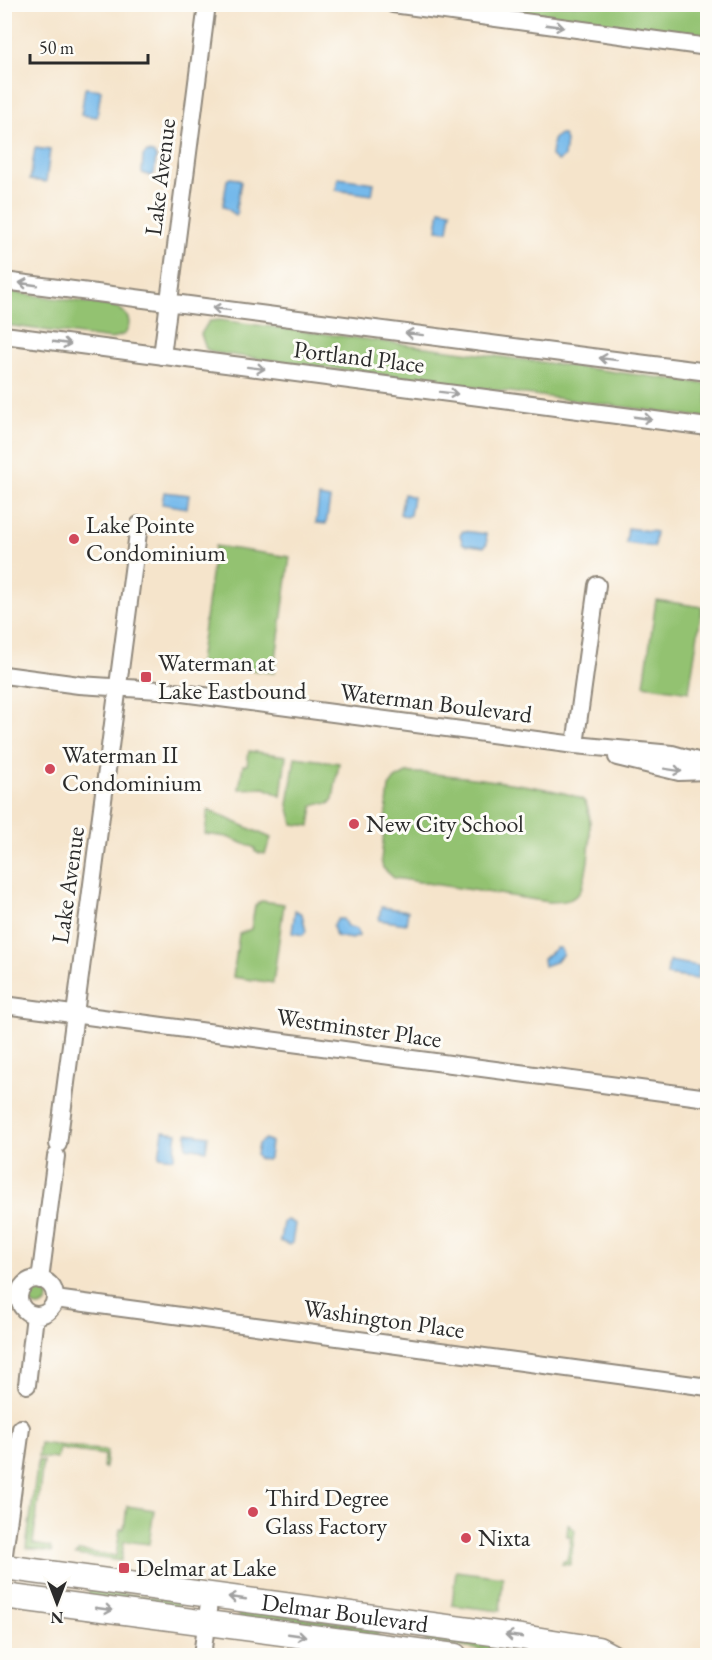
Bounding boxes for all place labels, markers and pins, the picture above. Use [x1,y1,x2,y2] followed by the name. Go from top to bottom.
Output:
[86,509,226,568] place label: Lake Pointe Condominium
[67,532,81,546] marker: Lake Pointe Condominium
[158,647,307,706] place label: Waterman at Lake Eastbound
[139,670,153,684] marker: Waterman at Lake Eastbound
[62,739,202,798] place label: Waterman II Condominium
[43,762,57,776] marker: Waterman II Condominium
[366,808,524,839] place label: New City School
[347,817,361,831] marker: New City School
[265,1482,389,1541] place label: Third Degree Glass Factory
[246,1505,260,1519] marker: Third Degree Glass Factory
[478,1522,531,1553] place label: Nixta
[459,1531,473,1545] marker: Nixta
[136,1552,276,1583] place label: Delmar at Lake
[117,1561,131,1575] marker: Delmar at Lake

